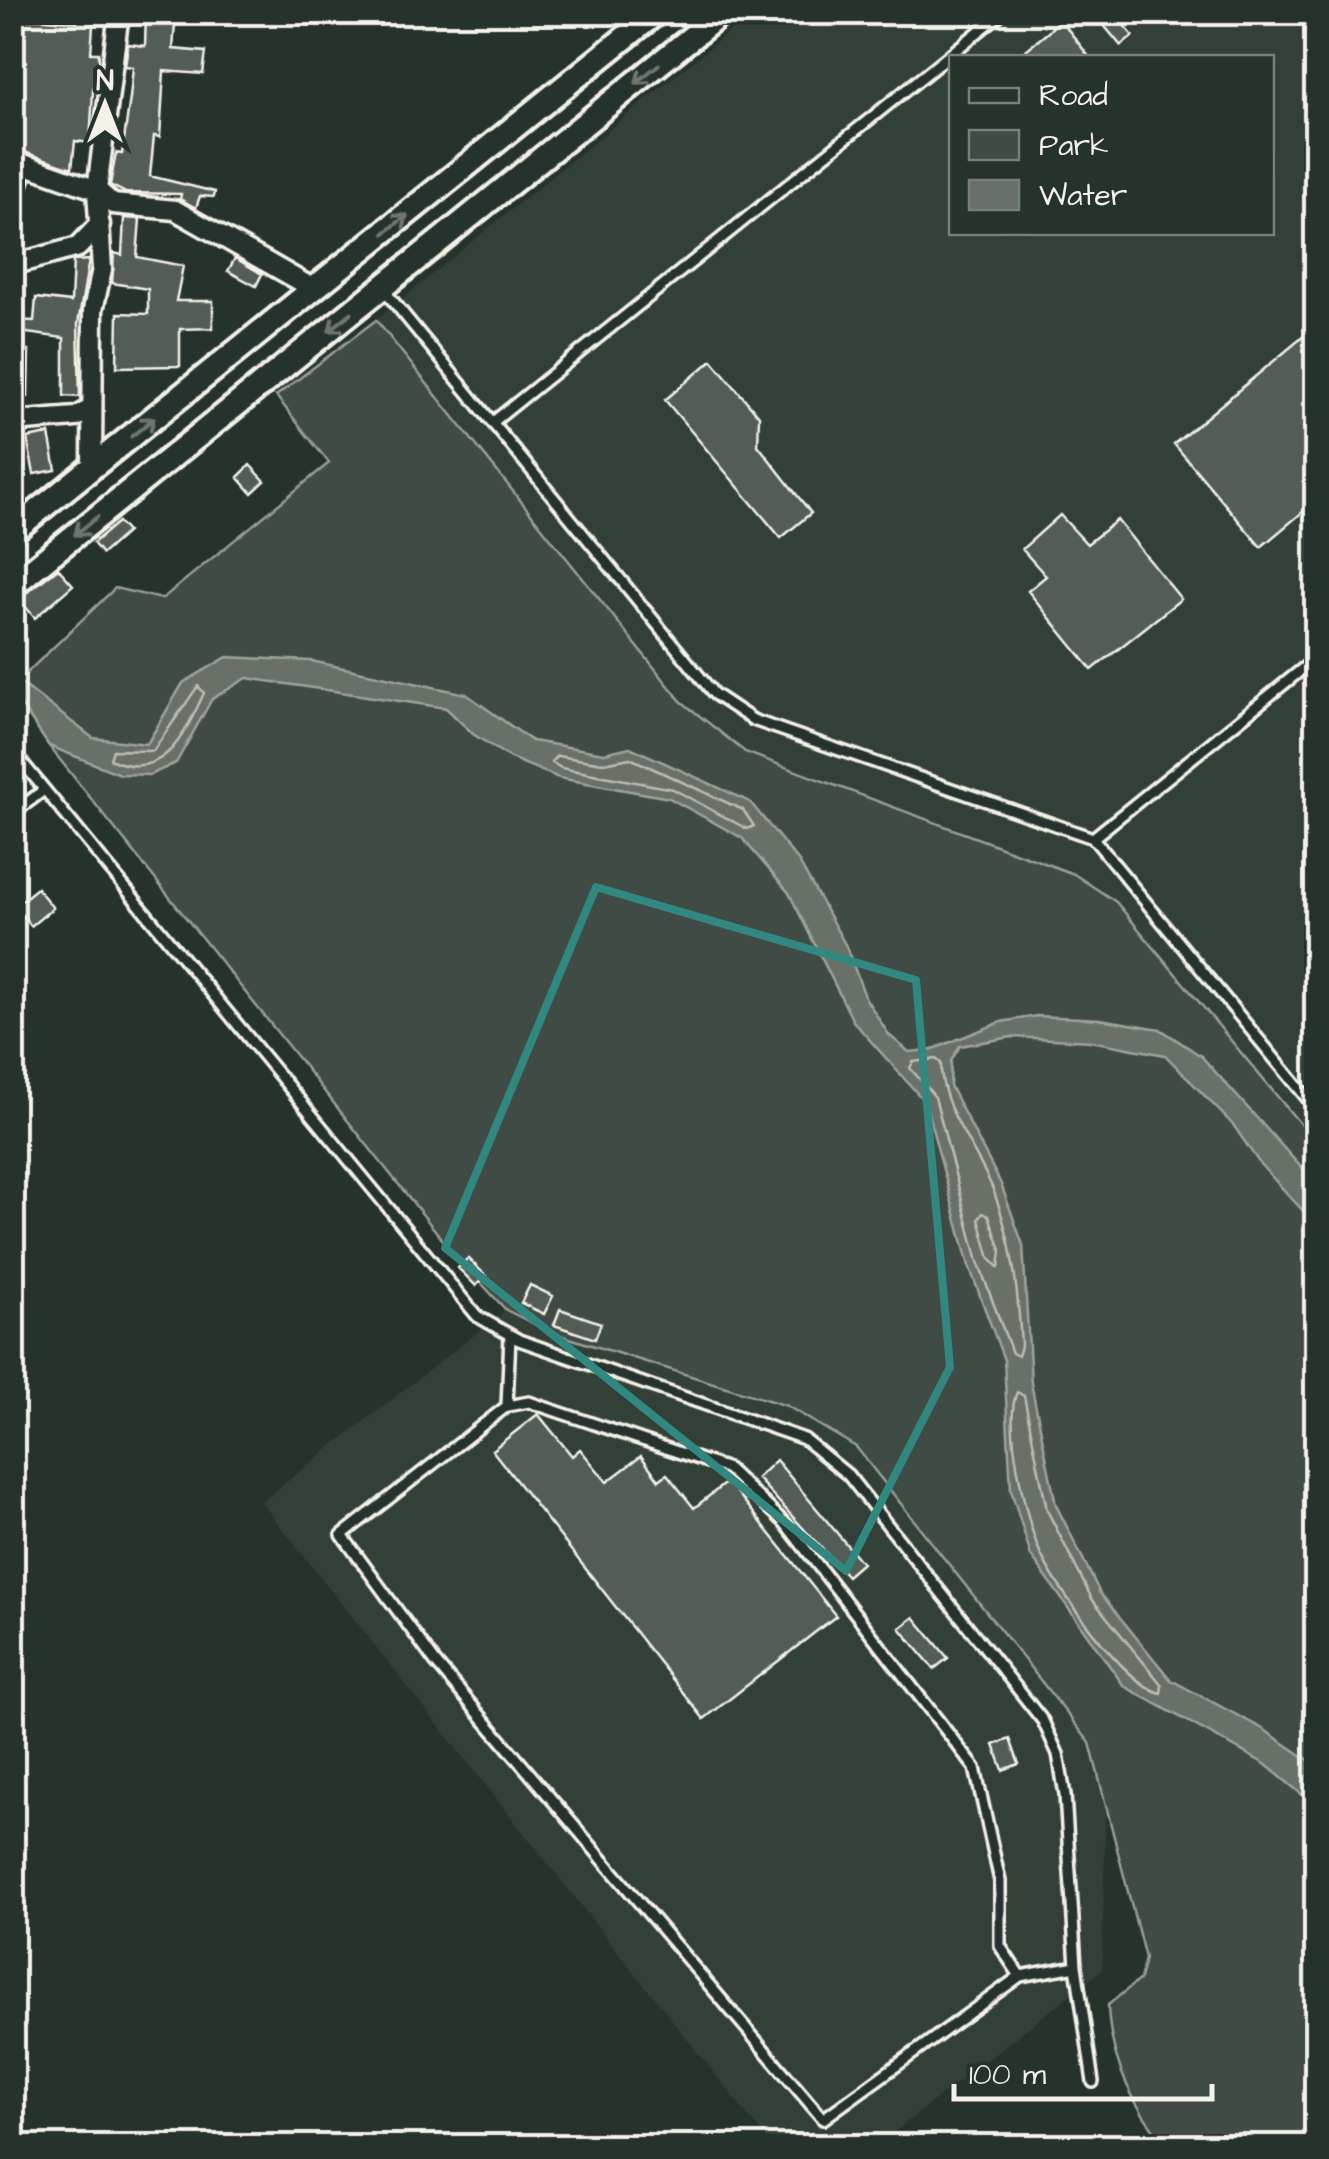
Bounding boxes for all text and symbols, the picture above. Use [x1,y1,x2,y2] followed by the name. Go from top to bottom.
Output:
[55,55,155,155] north arrow
[949,55,1274,235] legend
[96,62,114,101] text: N
[634,63,660,85] one-way arrow
[1039,75,1108,117] text: Road
[1039,125,1108,167] text: Park
[1039,175,1127,217] text: Water
[383,213,409,235] one-way arrow
[327,311,353,333] one-way arrow
[129,416,155,438] one-way arrow
[74,515,100,537] one-way arrow
[954,2039,1212,2101] scale bar
[969,2054,1047,2096] text: 100 m

